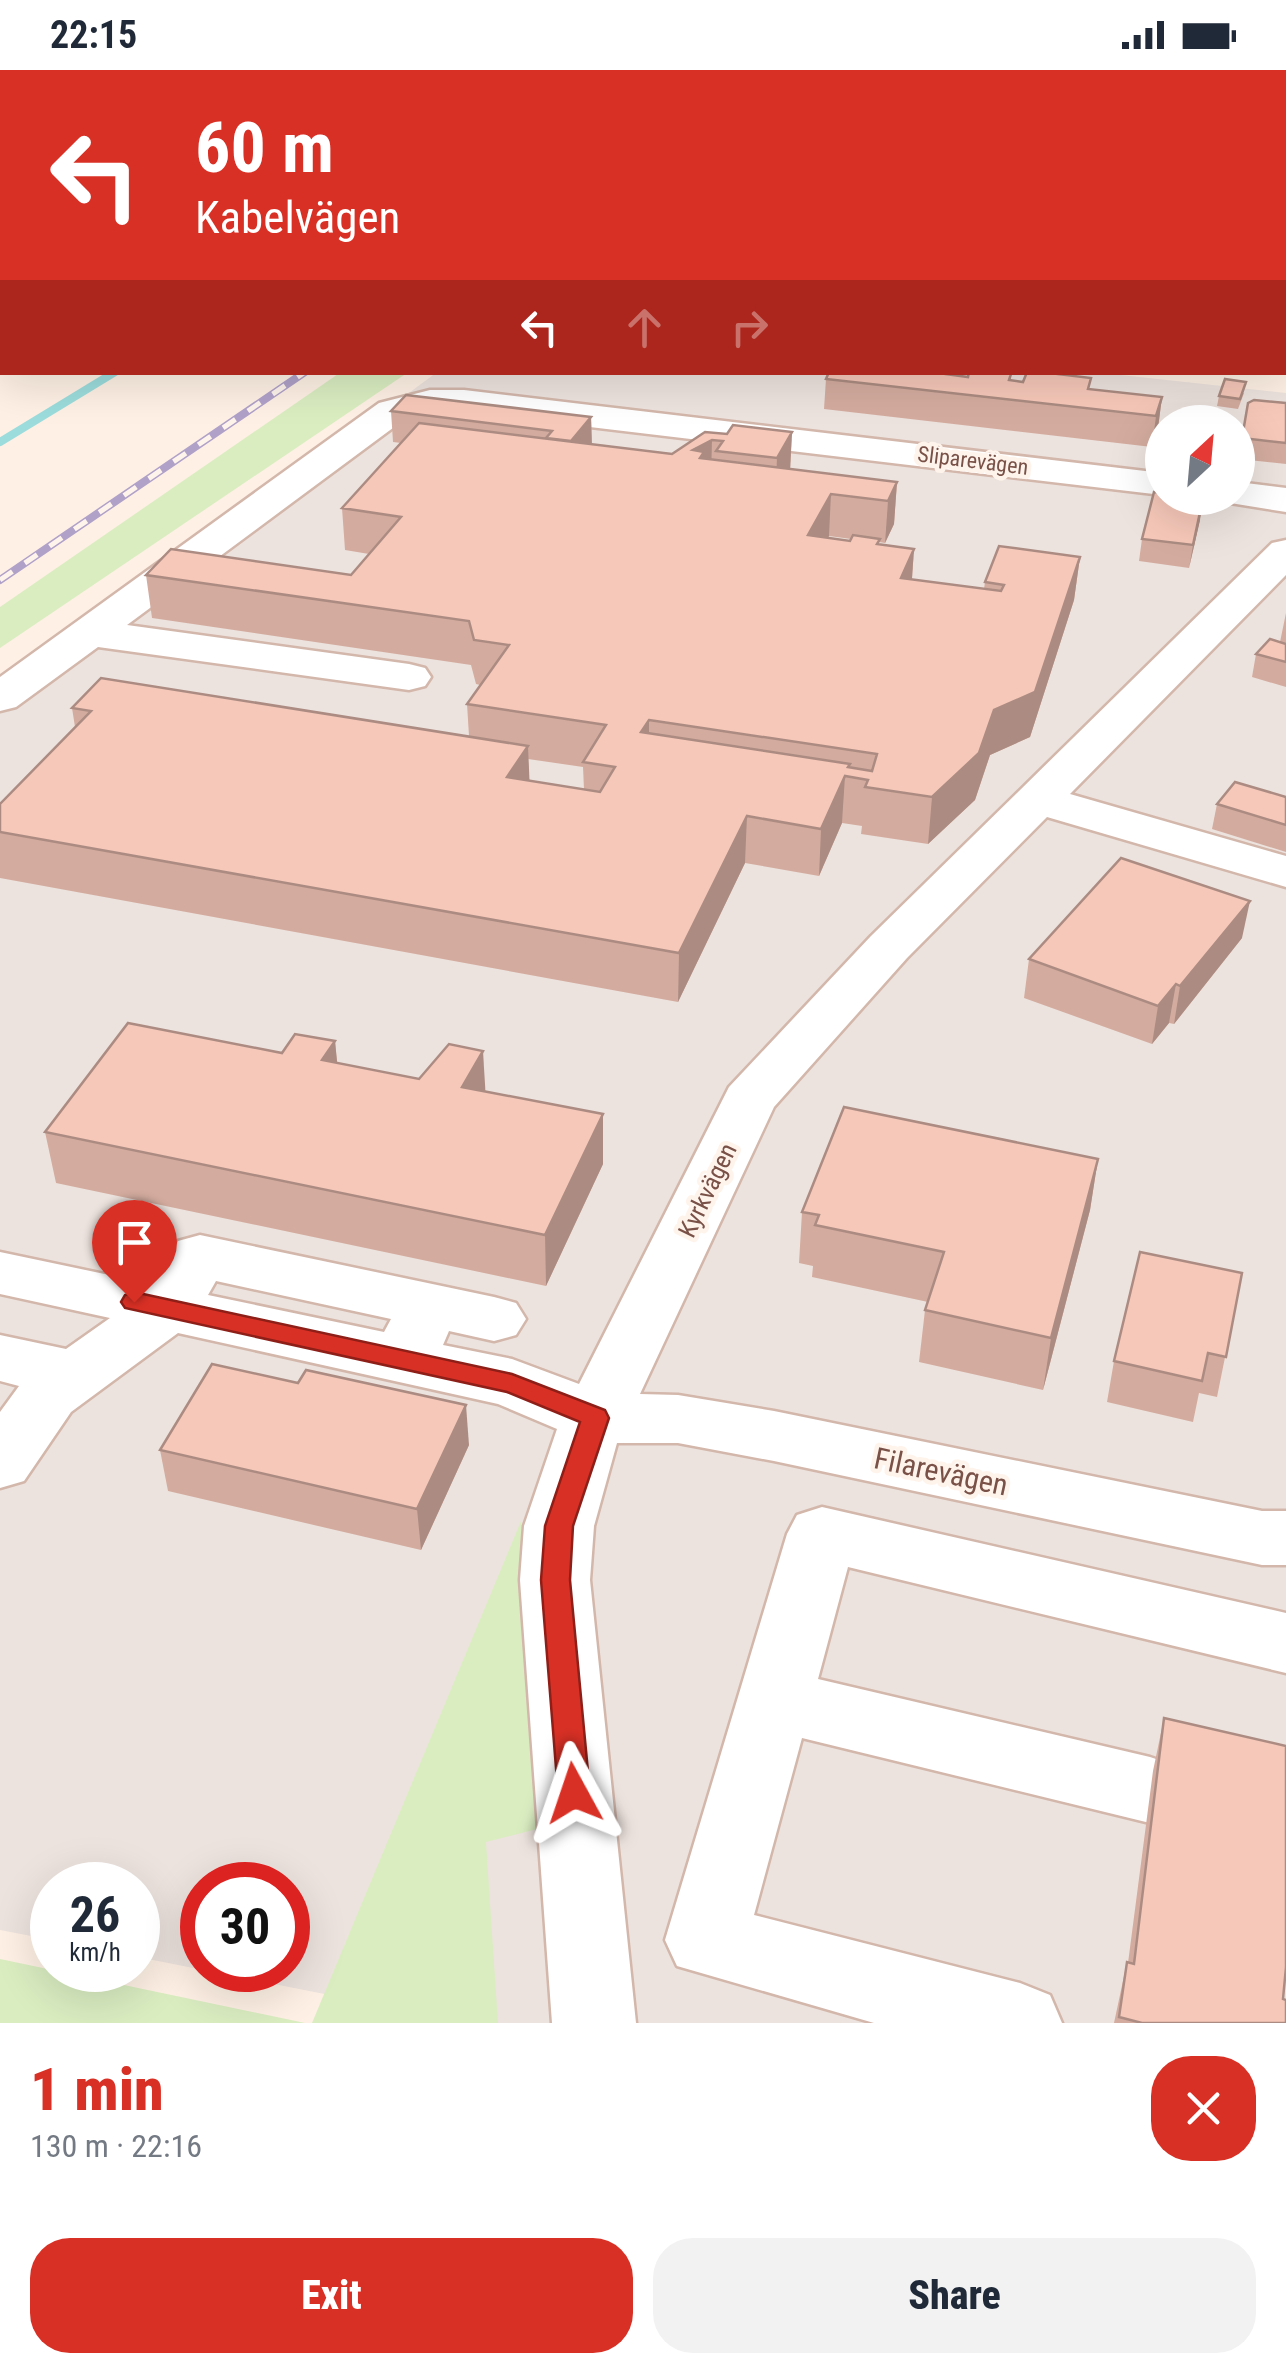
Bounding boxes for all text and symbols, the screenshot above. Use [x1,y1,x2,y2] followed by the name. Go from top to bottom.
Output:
[50,13,137,57] text: 22:15
[195,107,334,189] text: 60 m
[30,110,160,240] icon: left
[195,191,400,244] text: Kabelvägen
[512,300,567,355] icon: left
[617,300,672,355] icon: ahead
[722,300,777,355] icon: right
[1145,405,1255,515] north arrow
[1145,405,1255,515] map controls
[916,441,1030,480] street label: Sliparevägen
[672,1138,743,1242] street label: Kyrkvägen
[92,1200,177,1303] pin
[107,1215,162,1270] icon: arrive
[871,1440,1011,1503] street label: Filarevägen
[522,1741,626,1845] position arrow
[180,1862,310,1992] speed limit sign: 30
[70,1886,120,1944] text: 26
[69,1938,121,1967] text: km/h
[30,2054,164,2125] text: 1 min
[1151,2056,1256,2161] button: close
[30,2127,202,2165] text: 130 m · 22:16
[30,2238,633,2353] button: Exit
[653,2238,1256,2353] button: Share

